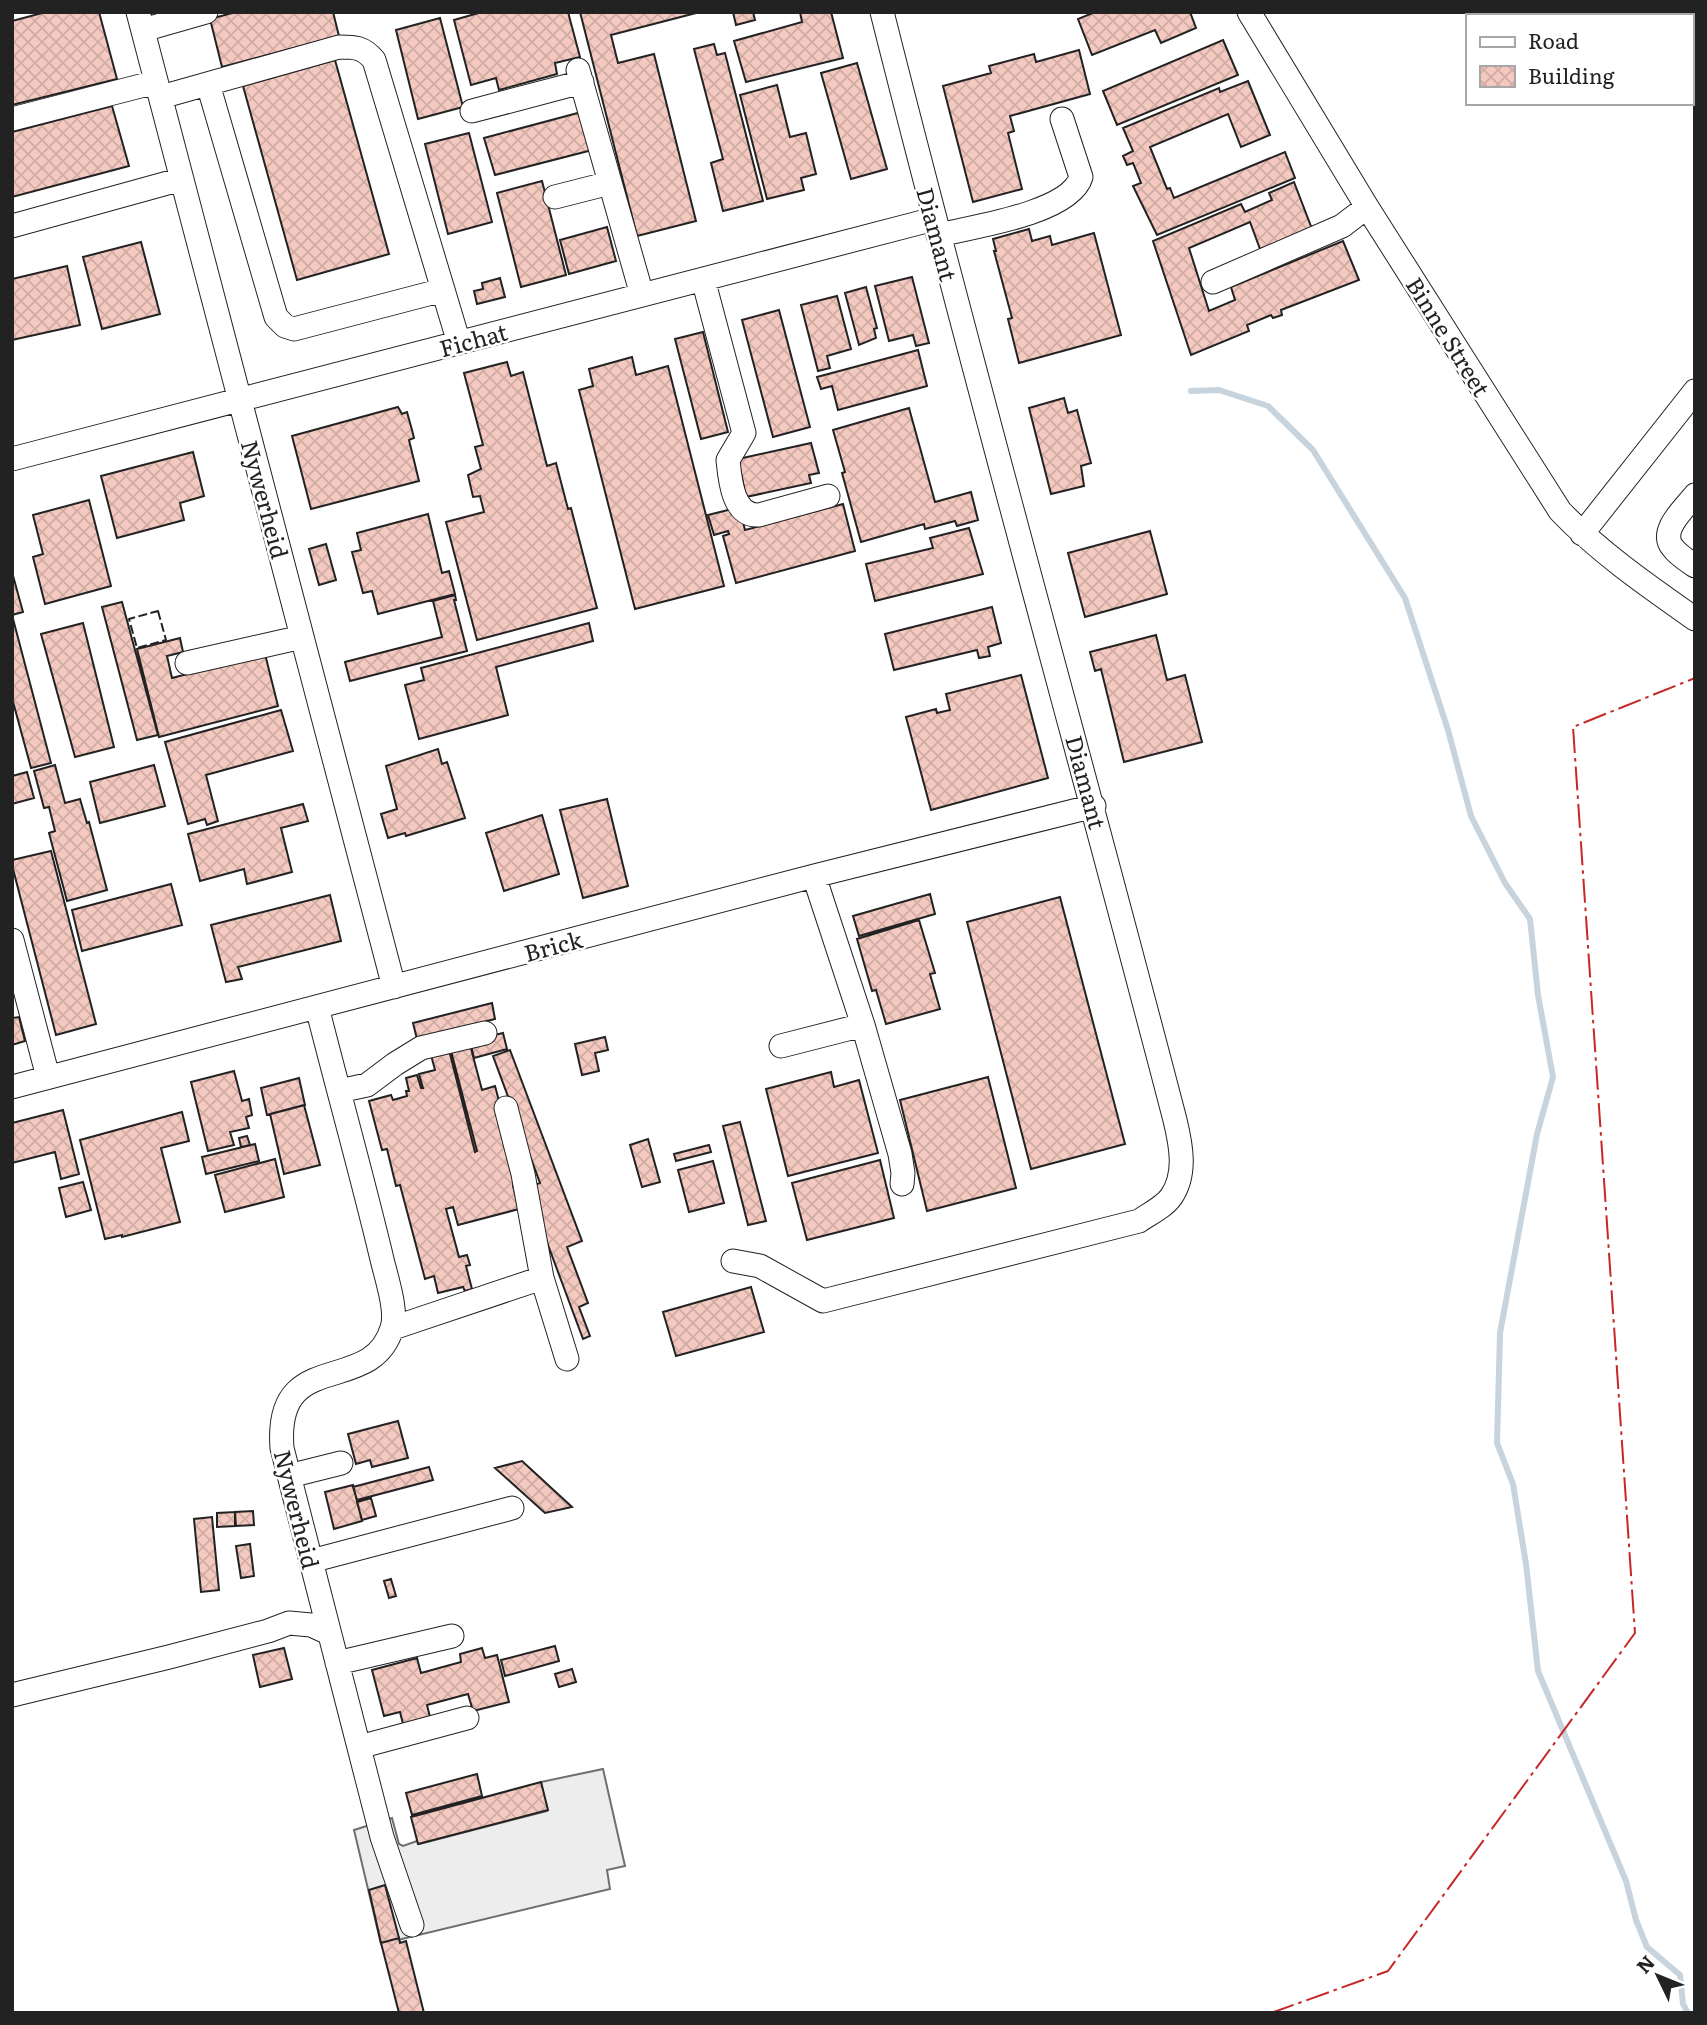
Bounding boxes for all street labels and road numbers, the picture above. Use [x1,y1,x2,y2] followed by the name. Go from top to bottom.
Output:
[909,183,967,285] street label: Diamant
[1399,270,1500,403] street label: Binne Street
[435,313,512,364] street label: Fichat
[234,436,298,562] street label: Nywerheid
[1058,731,1116,833] street label: Diamant
[520,921,587,969] street label: Brick
[267,1446,329,1572] street label: Nywerheid

